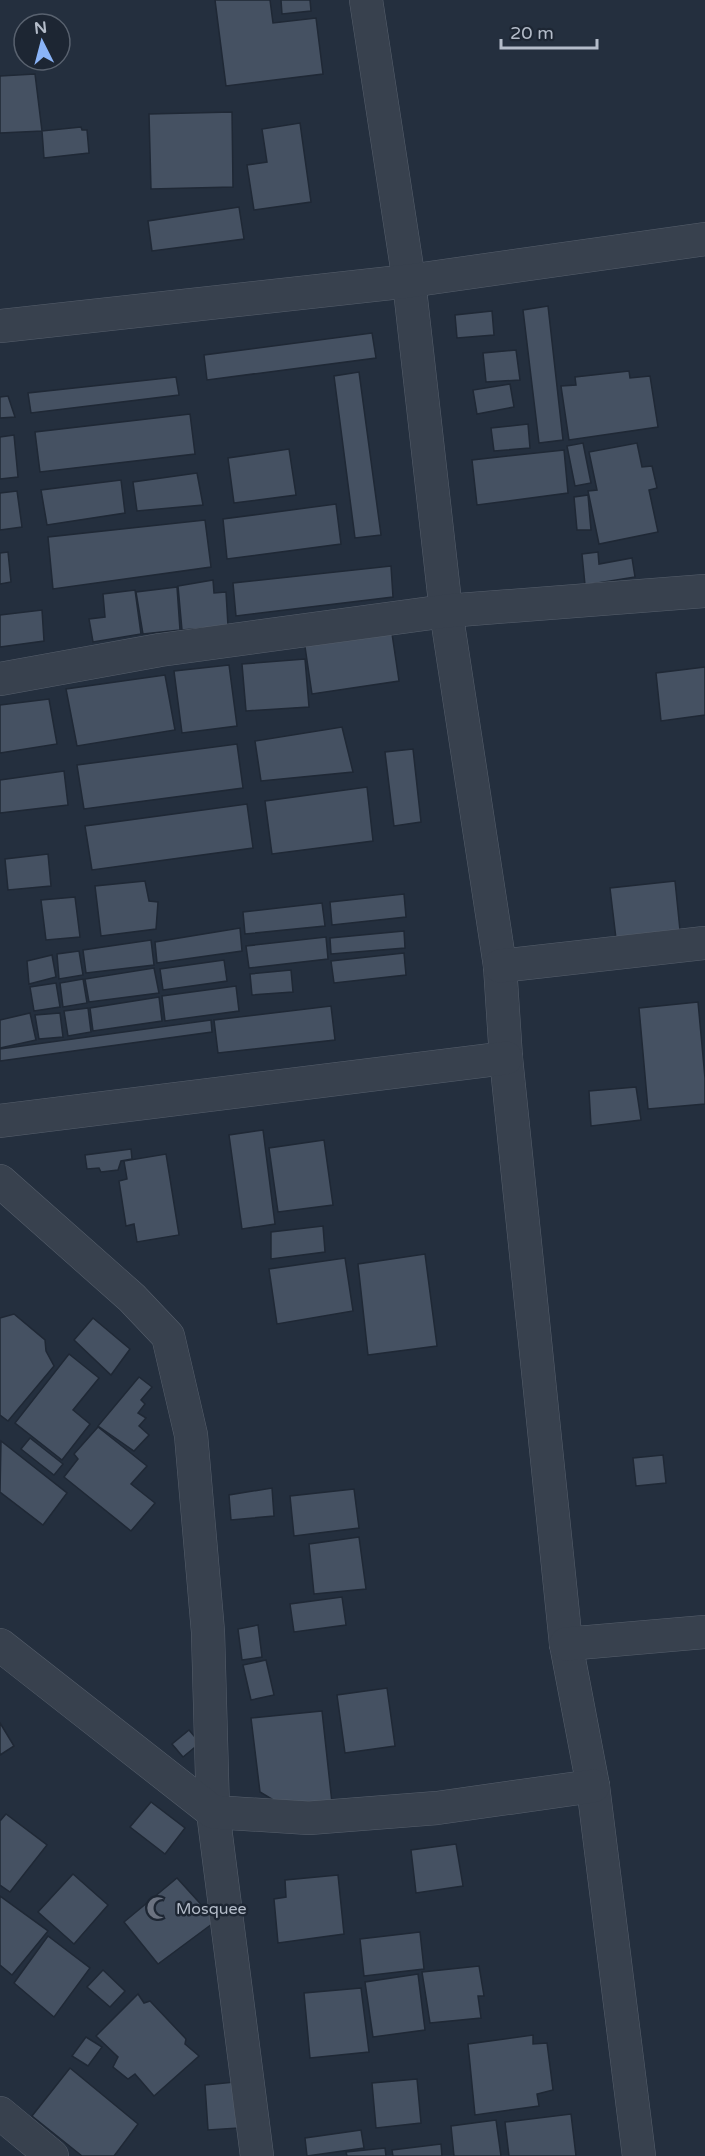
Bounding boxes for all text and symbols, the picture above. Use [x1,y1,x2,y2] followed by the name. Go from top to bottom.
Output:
[12,12,72,72] north arrow
[501,12,597,50] scale bar
[33,17,48,39] text: N
[510,22,554,44] text: 20 m
[145,1895,171,1921] mosque icon: Mosquee
[176,1899,247,1919] place label: Mosquee

